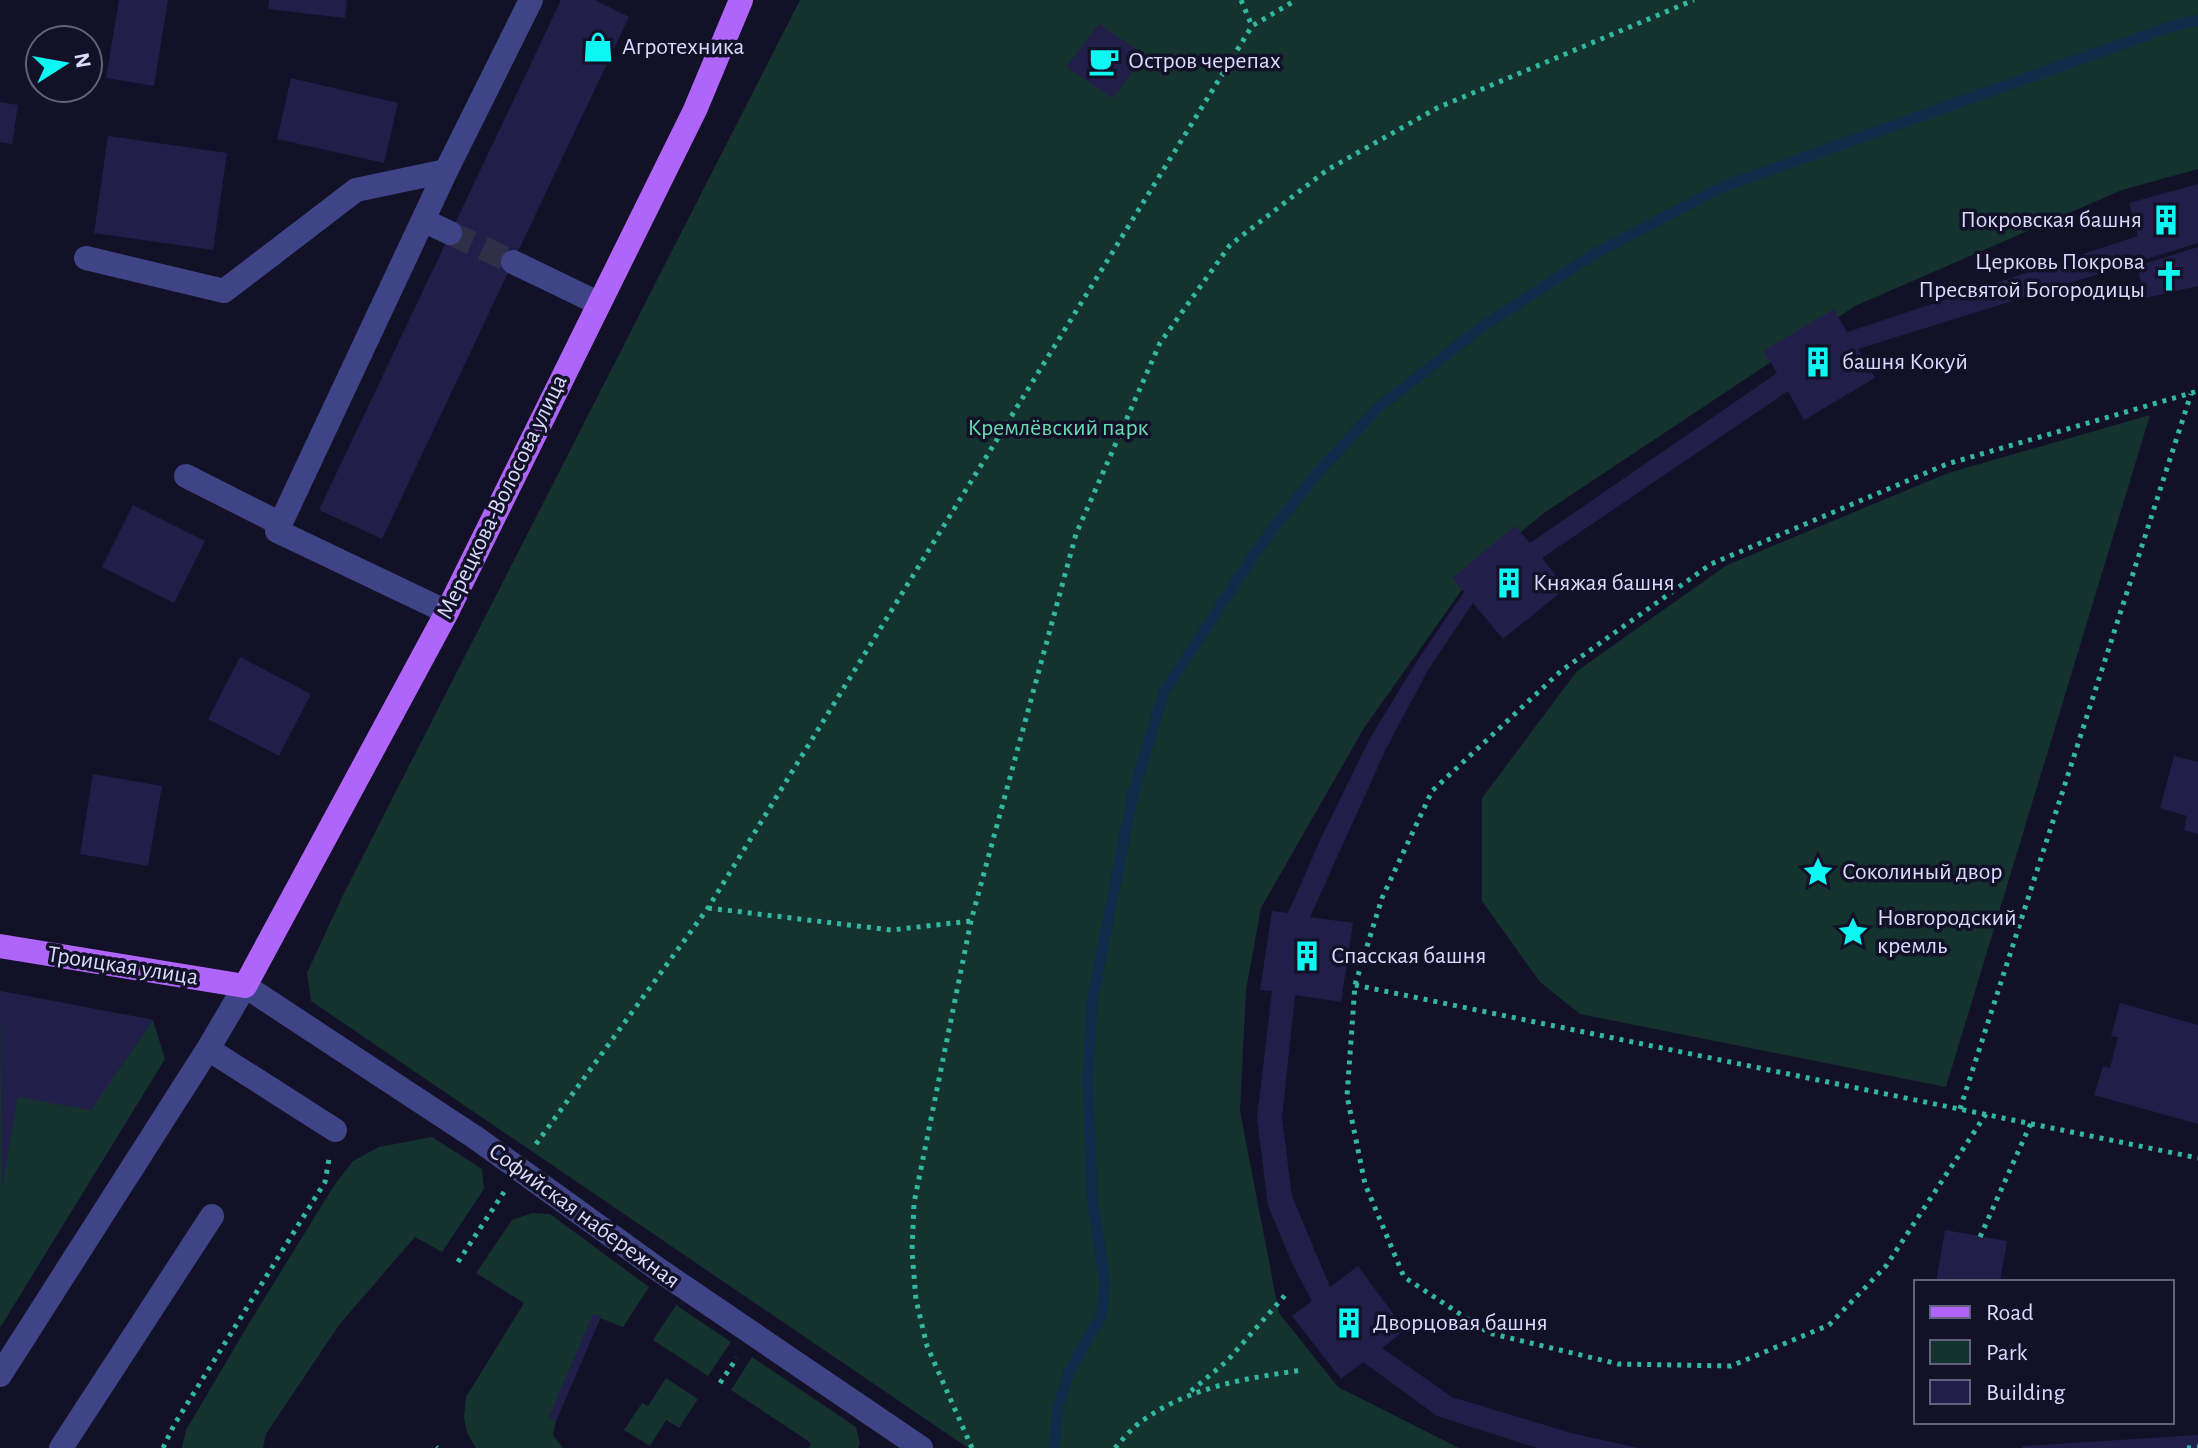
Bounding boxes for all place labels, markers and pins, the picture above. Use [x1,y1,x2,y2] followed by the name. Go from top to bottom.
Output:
[581,30,615,64] shop icon: Агротехника
[622,35,744,59] place label: Агротехника
[1087,44,1121,78] cafe icon: Остров черепах
[1128,49,1281,73] place label: Остров черепах
[2149,203,2183,237] building icon: Покровская башня
[1960,208,2142,232] place label: Покровская башня
[1918,250,2145,302] place label: Церковь Покрова Пресвятой Богородицы
[2152,259,2186,293] church icon: Церковь Покрова Пресвятой Богородицы
[1801,345,1835,379] building icon: башня Кокуй
[1842,350,1968,374] place label: башня Кокуй
[1492,566,1526,600] building icon: Княжая башня
[1533,571,1675,595] place label: Княжая башня
[1801,855,1835,889] place icon: Соколиный двор
[1842,860,2003,884] place label: Соколиный двор
[1877,906,2017,958] place label: Новгородский кремль
[1836,915,1870,949] place icon: Новгородский кремль
[1290,939,1324,973] building icon: Спасская башня
[1331,944,1486,968] place label: Спасская башня
[1332,1306,1366,1340] building icon: Дворцовая башня
[1373,1311,1548,1335] place label: Дворцовая башня

